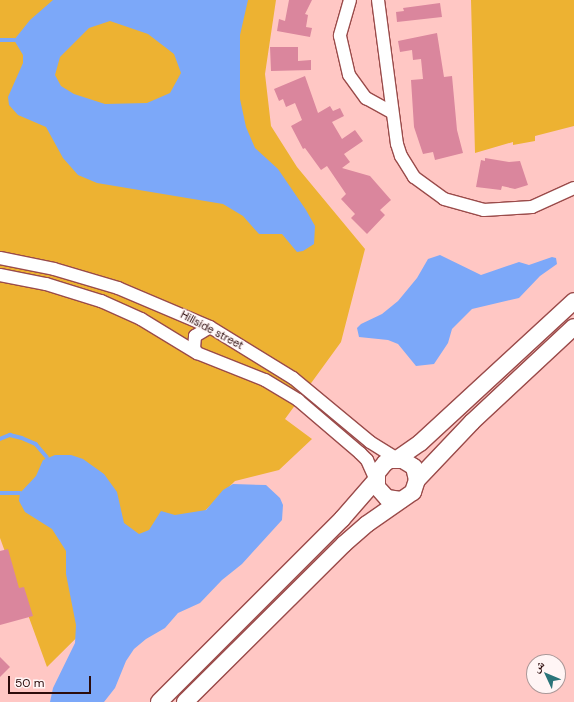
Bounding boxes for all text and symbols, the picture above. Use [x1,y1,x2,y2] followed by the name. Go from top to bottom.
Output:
[178,308,246,352] street label: Hillside street
[526,654,566,694] north arrow
[529,657,547,675] text: ش
[10,668,93,694] scale bar
[15,675,44,691] text: 50 m

